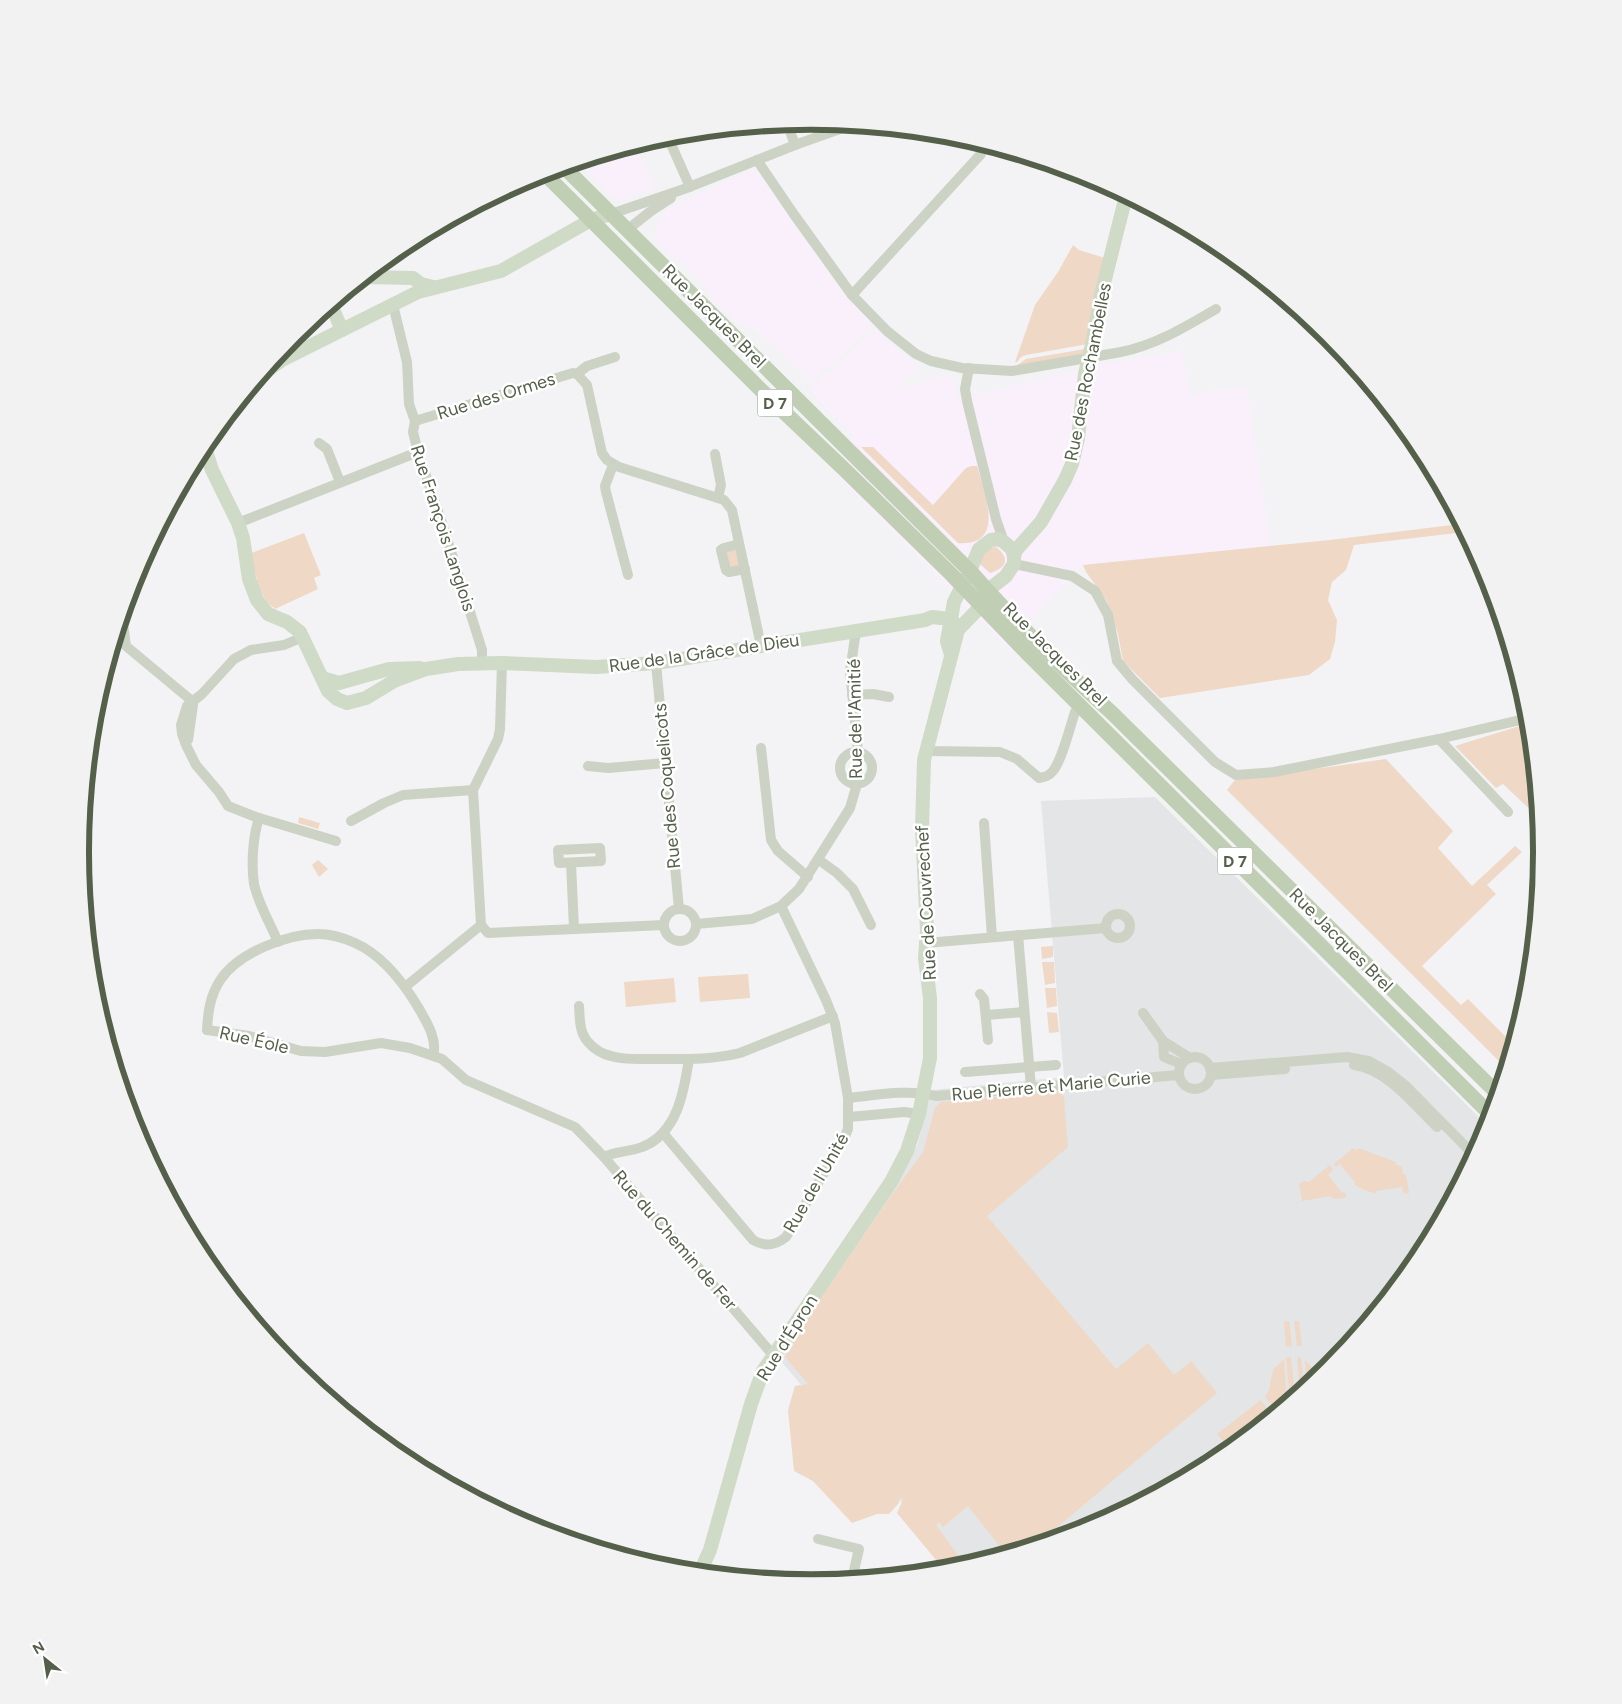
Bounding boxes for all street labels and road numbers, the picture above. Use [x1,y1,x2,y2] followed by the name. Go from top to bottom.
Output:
[658,260,770,372] street label: Rue Jacques Brel
[1060,281,1116,463] street label: Rue des Rochambelles
[434,368,558,424] street label: Rue des Ormes
[758,389,792,416] road number: D 7
[406,442,480,614] street label: Rue François Langlois
[999,598,1111,710] street label: Rue Jacques Brel
[607,629,801,677] street label: Rue de la Grâce de Dieu
[843,658,867,779] street label: Rue de l'Amitié
[649,702,685,870] street label: Rue des Coquelicots
[911,824,941,981] street label: Rue de Couvrechef
[1218,848,1252,874] road number: D 7
[1285,884,1397,996] street label: Rue Jacques Brel
[217,1021,291,1059] street label: Rue Éole
[951,1066,1152,1106] street label: Rue Pierre et Marie Curie
[779,1129,853,1237] street label: Rue de l'Unité
[608,1166,742,1314] street label: Rue du Chemin de Fer
[752,1291,822,1385] street label: Rue d'Épron

